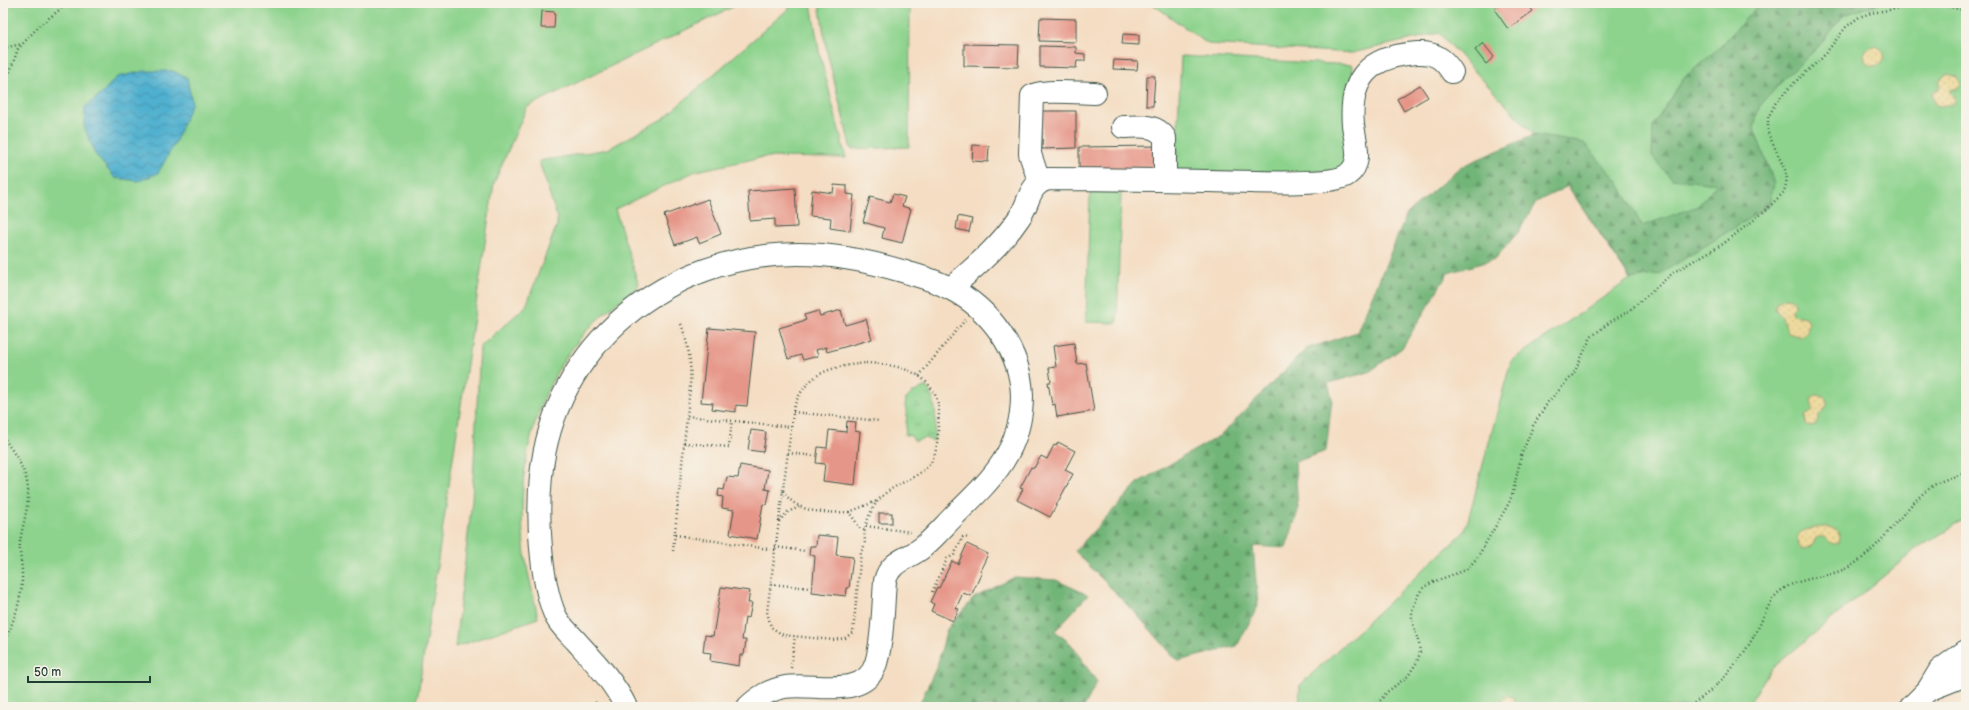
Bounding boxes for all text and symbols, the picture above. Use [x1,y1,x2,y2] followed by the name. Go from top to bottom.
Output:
[28,658,150,684] scale bar
[34,665,61,680] text: 50 m

